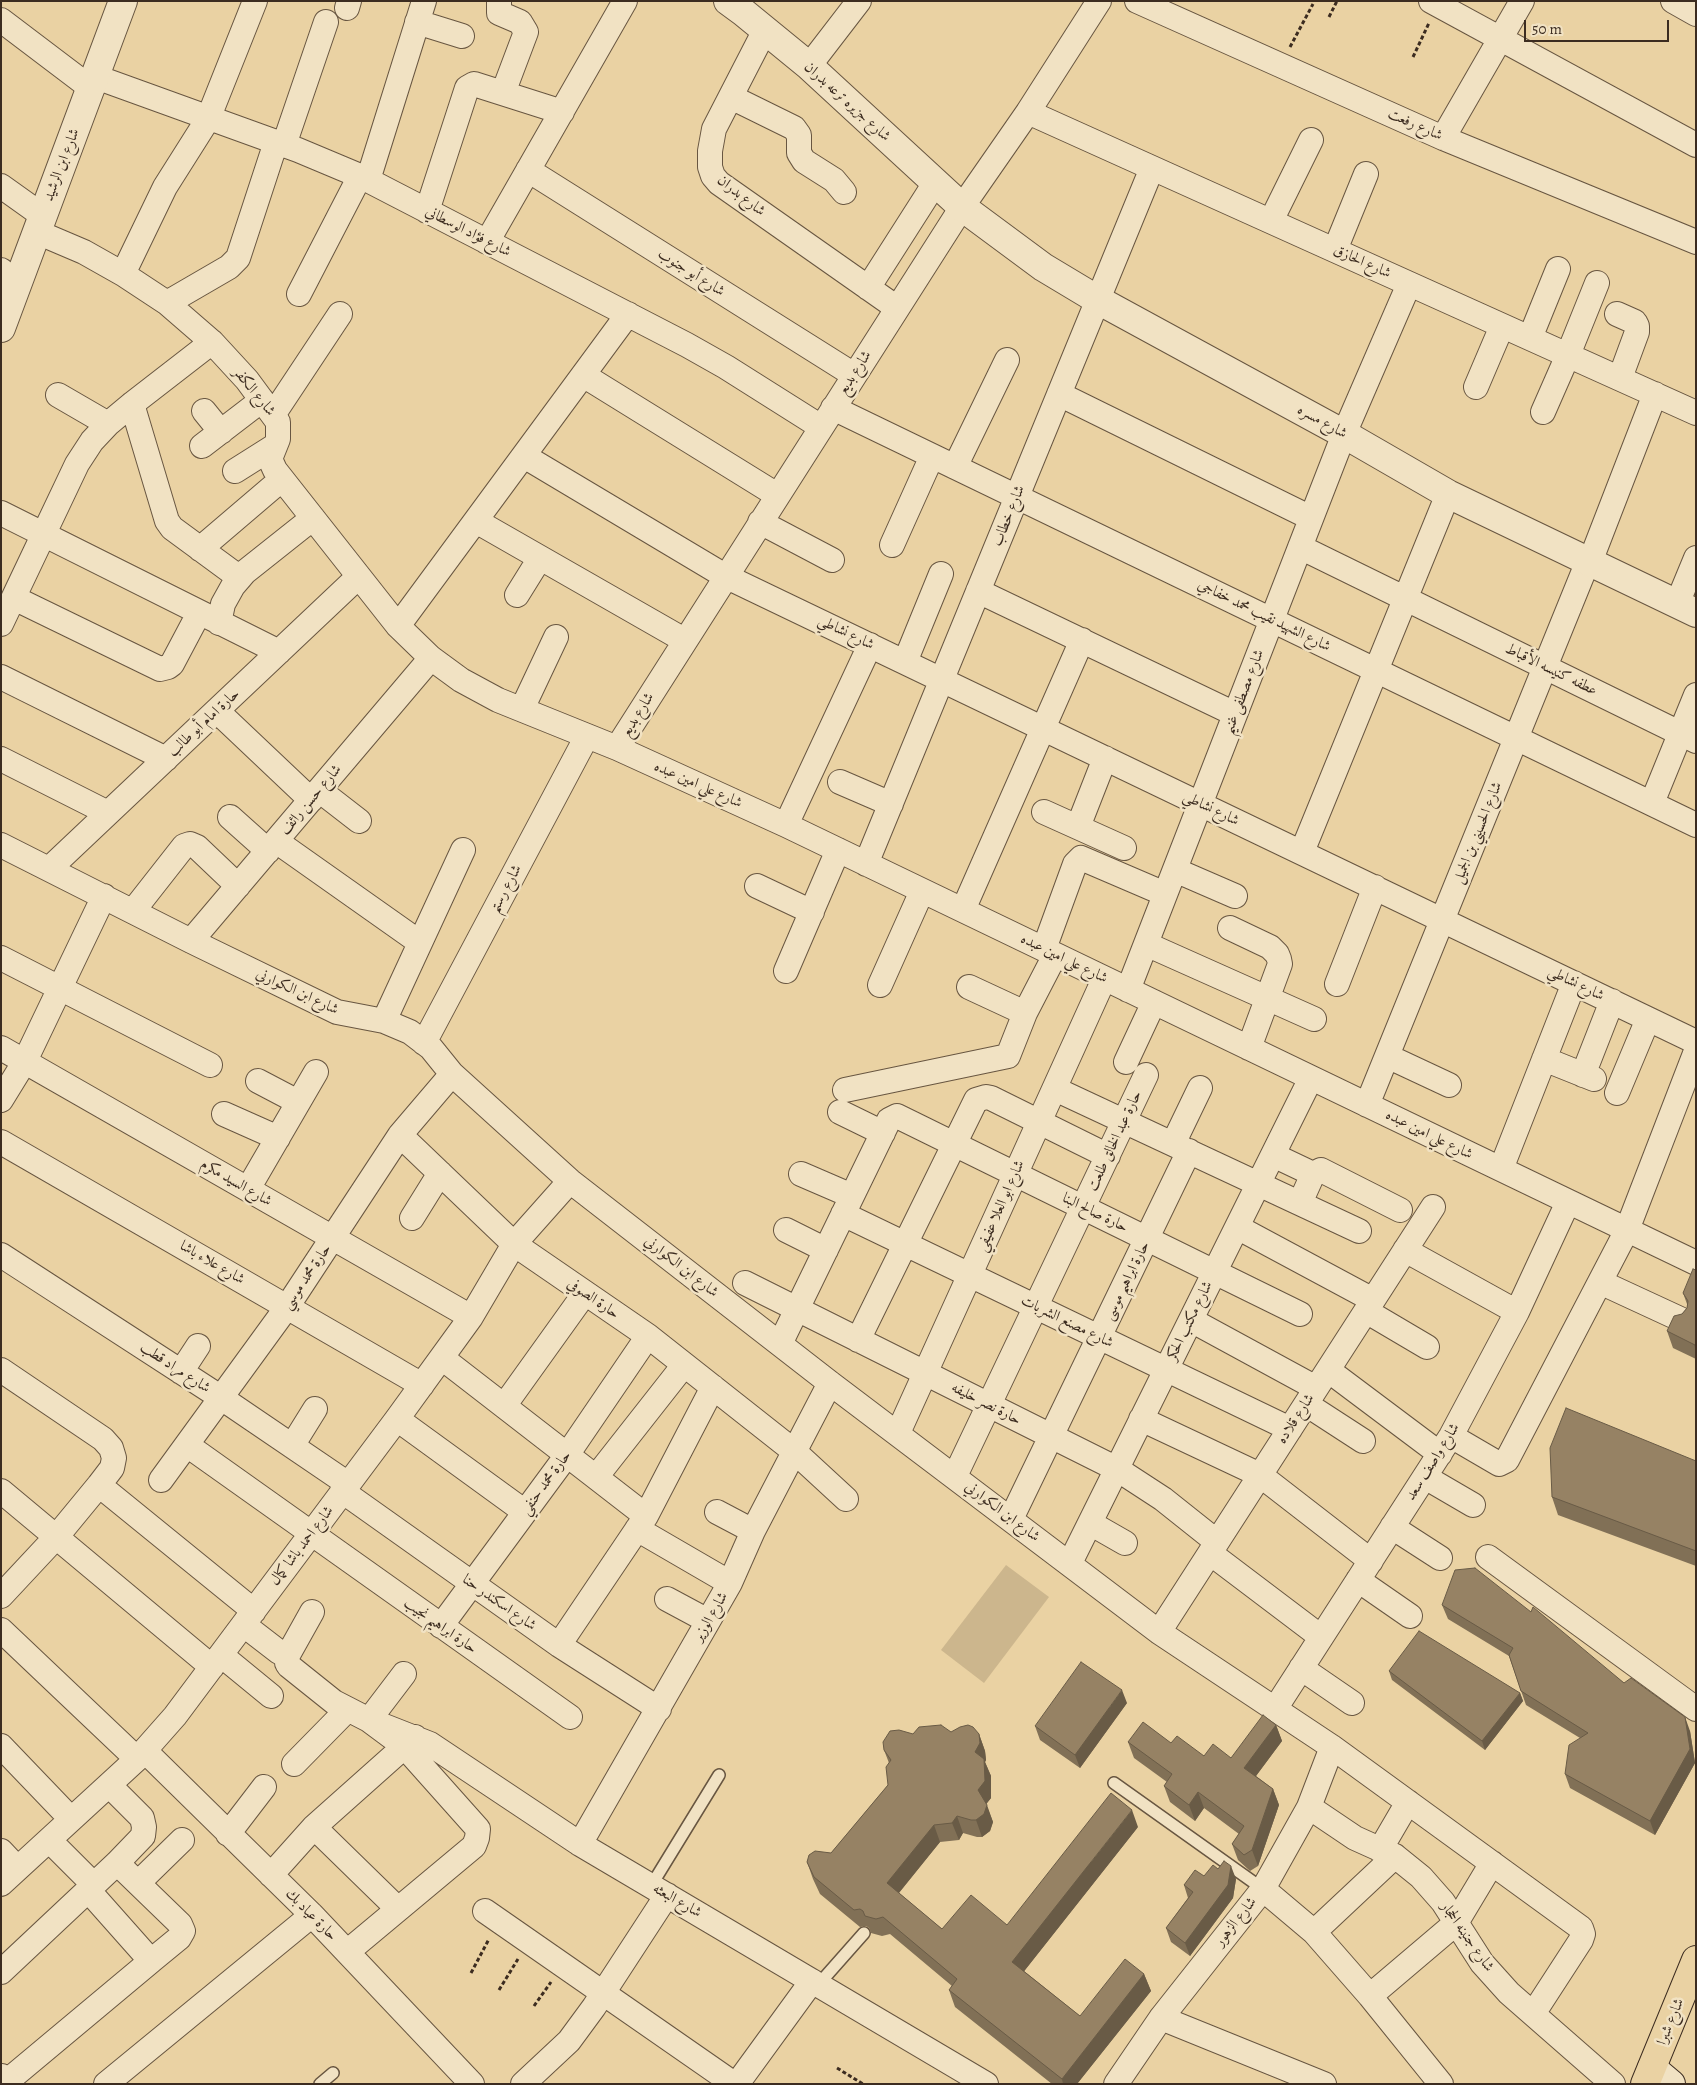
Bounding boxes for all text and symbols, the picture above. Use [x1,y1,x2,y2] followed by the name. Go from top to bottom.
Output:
[1527,10,1672,42] scale bar
[1532,19,1562,39] text: 50 m
[800,58,894,146] street label: شارع جزيره ترعه بدران
[1385,105,1445,145] street label: شارع رفعت
[40,126,84,204] street label: شارع ابن الرشيد
[713,171,769,221] street label: شارع بدران
[422,203,514,261] street label: شارع فؤاد الوسطاني
[1330,241,1394,283] street label: شارع الحازق
[654,245,728,301] street label: شارع أبو جنوب
[834,348,876,398] street label: شارع بديع
[229,364,279,420] street label: شارع الكفر
[1294,401,1350,443] street label: شارع مسره
[989,483,1029,549] street label: شارع خطاب
[1194,576,1334,656] street label: شارع الشهيد نقيب محمد خفاجي
[815,612,877,654] street label: شارع نشاطي
[1502,640,1600,700] street label: عطفه كنيسه الأقباط
[1220,647,1268,737] street label: شارع مصطفى غنيم
[164,685,244,761] street label: حارة امام أبو طالب
[617,689,659,741] street label: شارع بديع
[651,758,745,812] street label: شارع علي امين عبده
[276,761,346,839] street label: شارع حسن رائف
[1449,779,1507,887] street label: شارع الحسيني بن الجميل
[1180,788,1242,830] street label: شارع نشاطي
[486,862,526,916] street label: شارع رستم
[1018,930,1110,988] street label: شارع علي امين عبده
[1545,963,1607,1005] street label: شارع نشاطي
[253,965,341,1019] street label: شارع ابن الكوارني
[1084,1088,1146,1194] street label: حارة عبد الخالق طلعت
[1383,1106,1475,1164] street label: شارع علي امين عبده
[197,1155,275,1211] street label: شارع السيد مكرم
[973,1158,1029,1254] street label: شارع ابو العلا عفيفي
[1059,1189,1131,1237] street label: حارة صالح البنا
[640,1232,722,1302] street label: شارع ابن الكوارني
[176,1237,248,1289] street label: شارع علاء باشا
[1100,1238,1154,1324] street label: حارة ابراهيم موسى
[279,1241,335,1313] street label: حارة محمد موسي
[563,1275,623,1323] street label: حارة الصوفي
[1163,1278,1217,1364] street label: شارع مكتب الحكر
[1018,1292,1116,1352] street label: شارع مصنع الشربات
[136,1339,214,1397] street label: شارع مراد قطب
[948,1379,1024,1429] street label: حارة نصر خليفه
[1273,1391,1319,1447] street label: شارع قلاده
[1402,1420,1464,1504] street label: شارع واصف سعد
[517,1447,575,1519] street label: حارة محمد حنفي
[961,1478,1043,1546] street label: شارع ابن الكوارني
[266,1502,338,1590] street label: شارع احمد باشا كمال
[459,1571,539,1635] street label: شارع اسكندر حنا
[690,1589,732,1645] street label: شارع الوزير
[400,1594,480,1658] street label: حارة ابراهيم نجيب
[649,1880,705,1922] street label: شارع البعثه
[281,1885,341,1945] street label: حارة عياد بك
[1211,1894,1261,1950] street label: شارع الزهور
[1436,1899,1498,1975] street label: شارع جنينه الحجار
[1653,1996,1689,2048] street label: شارع شبرا

